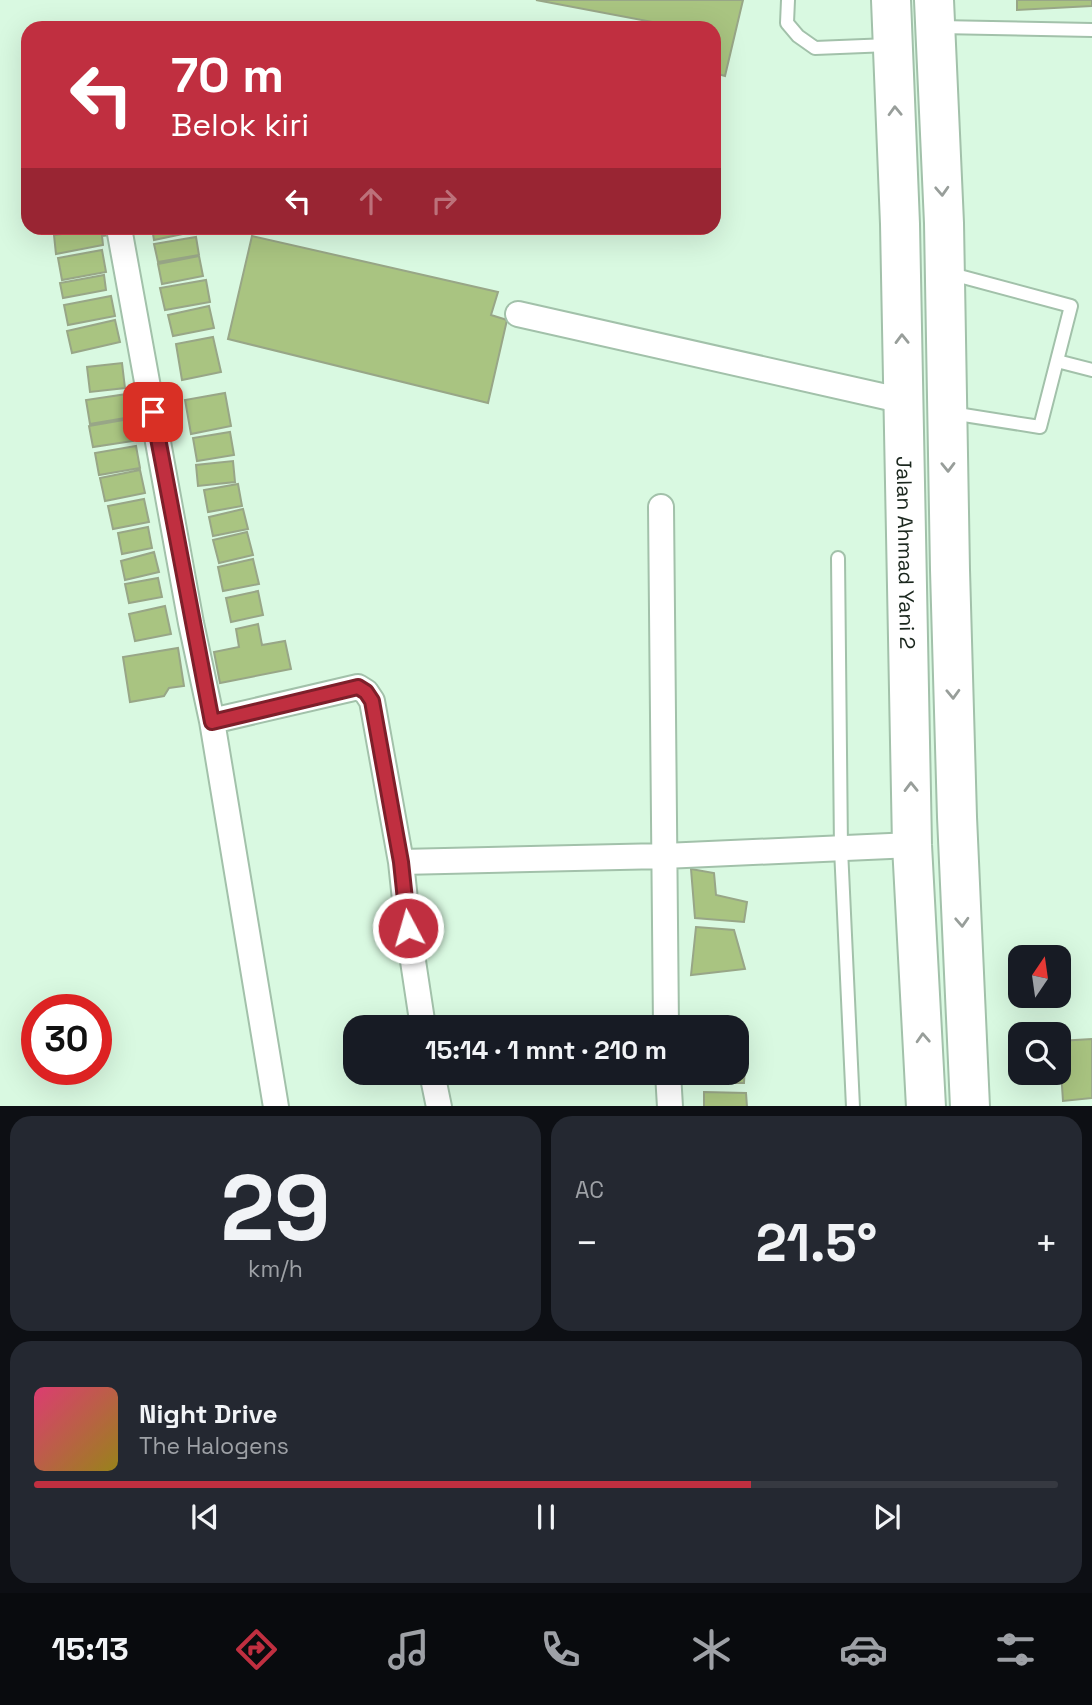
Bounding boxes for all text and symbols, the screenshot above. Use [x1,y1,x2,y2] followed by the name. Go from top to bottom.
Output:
[171,44,284,106] text: 70 m
[56,49,147,140] icon: left
[171,105,309,145] text: Belok kiri
[888,106,903,117] one-way arrow
[279,182,317,220] icon: left
[352,182,390,220] icon: ahead
[425,182,463,220] icon: right
[935,185,950,196] one-way arrow
[895,333,910,344] one-way arrow
[123,382,183,442] pin
[134,393,172,431] icon: arrive
[891,456,922,650] street label: Jalan Ahmad Yani 2
[940,462,956,473] one-way arrow
[946,689,961,700] one-way arrow
[903,781,919,791] one-way arrow
[371,891,445,965] position arrow
[954,917,969,928] one-way arrow
[1008,945,1071,1008] north arrow
[1008,945,1071,1085] map controls
[21,994,112,1085] speed limit sign: 30
[1008,1022,1071,1085] button: search
[425,1033,667,1067] text: 15:14 · 1 mnt · 210 m
[916,1033,931,1044] one-way arrow
[221,1150,330,1267] text: 29
[575,1175,604,1205] text: AC
[756,1210,877,1276] text: 21.5°
[575,1219,599,1267] text: −
[1034,1219,1058,1267] text: +
[248,1254,303,1284] text: km/h
[139,1397,277,1431] text: Night Drive
[139,1431,289,1461] text: The Halogens
[186,1498,224,1536] icon: previous
[527,1498,565,1536] icon: pause
[868,1498,906,1536] icon: next
[232,1625,281,1674] icon: directions
[384,1625,433,1674] icon: music
[536,1625,585,1674] icon: phone
[687,1625,736,1674] icon: climate
[839,1625,888,1674] icon: car
[991,1625,1040,1674] icon: filters
[51,1629,129,1669] text: 15:13

